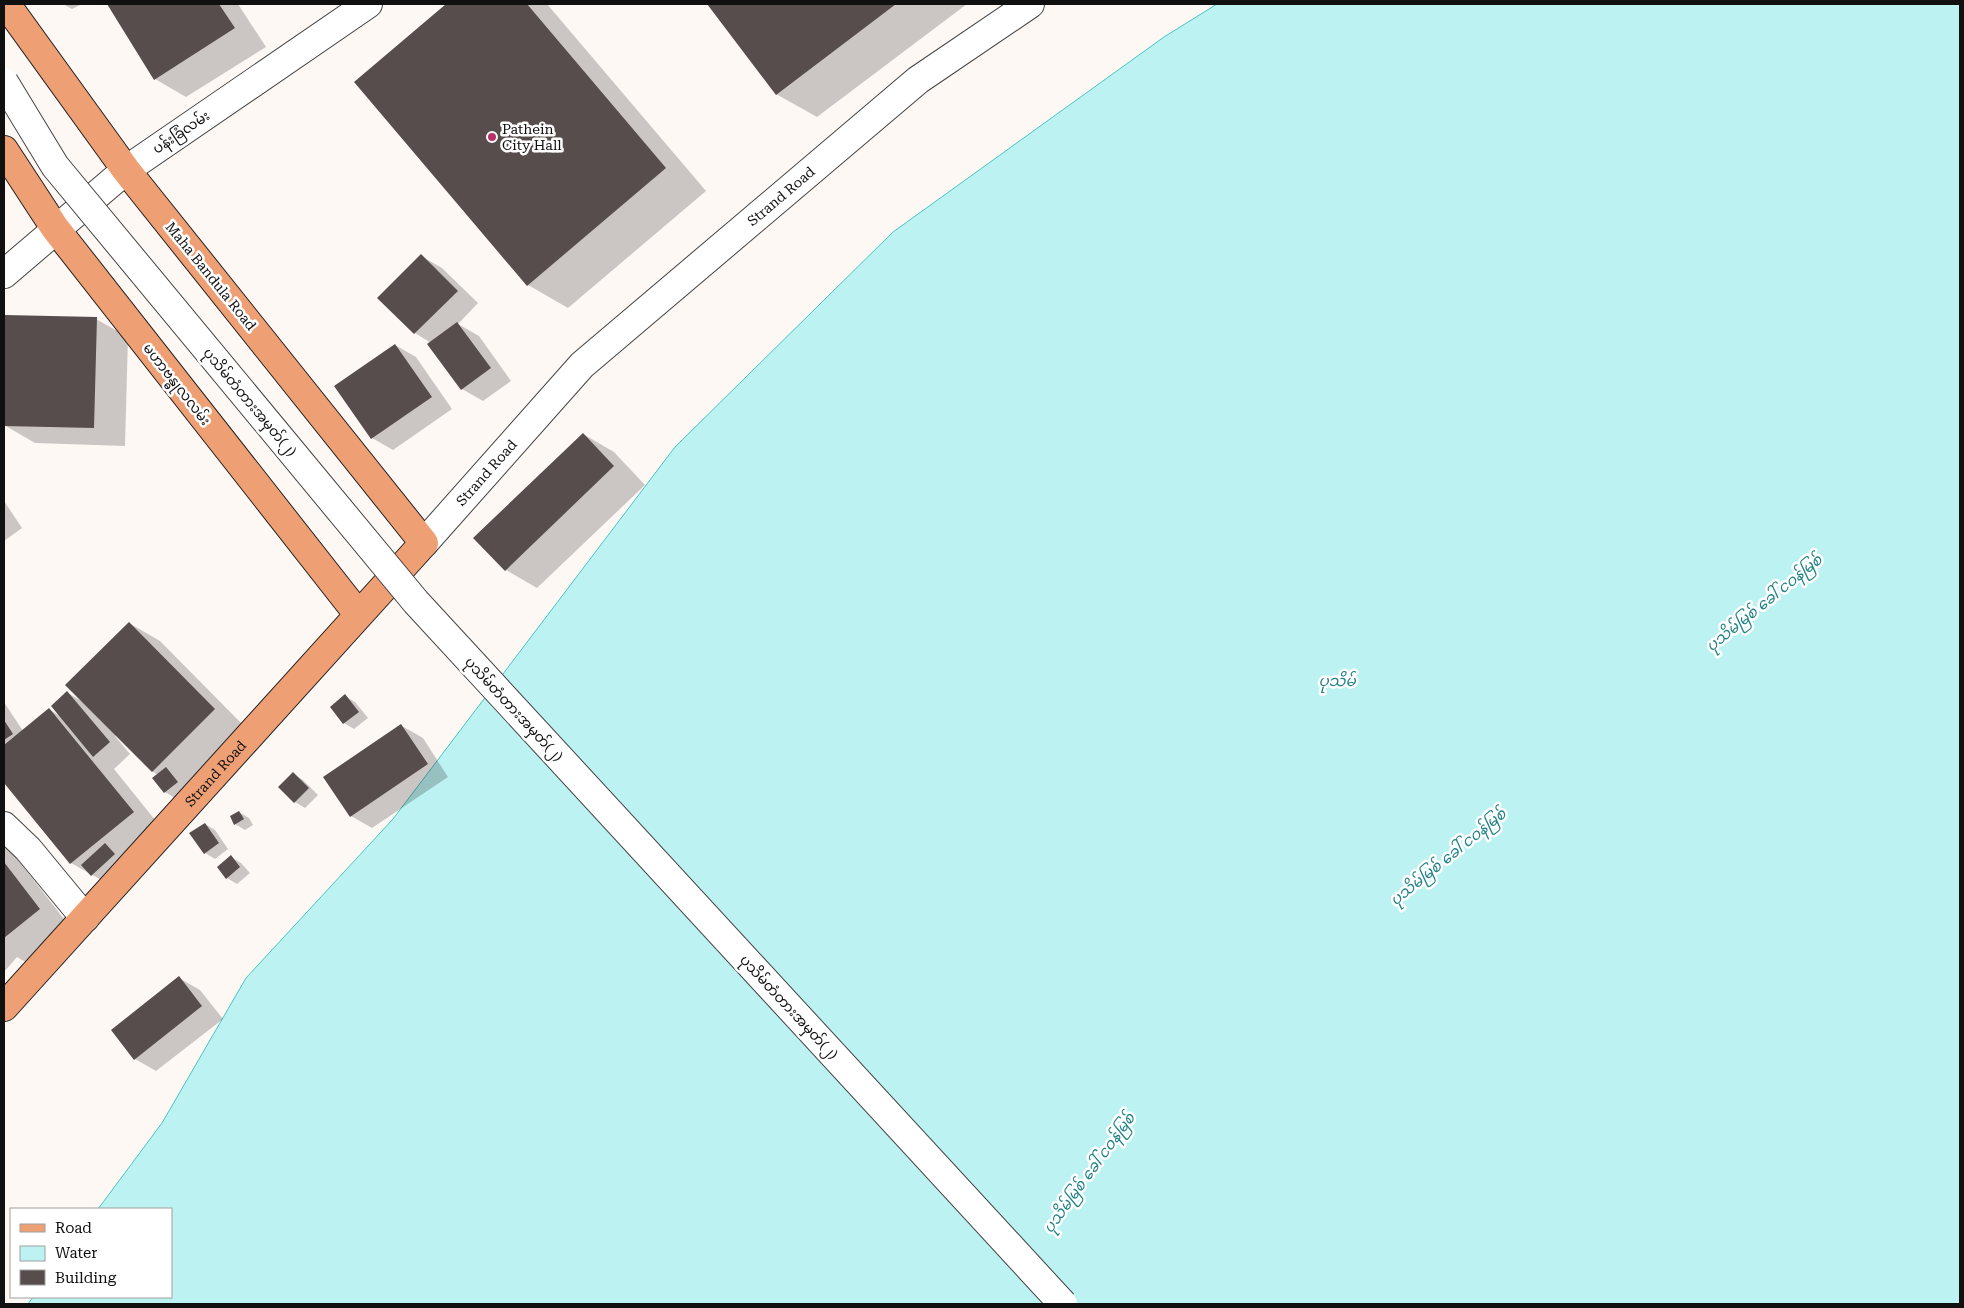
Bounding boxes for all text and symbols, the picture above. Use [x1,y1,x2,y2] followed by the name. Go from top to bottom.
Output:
[148,106,215,160] street label: ပန်းခြံလမ်း
[502,121,562,153] place label: Pathein City Hall
[486,131,498,143] marker: Pathein City Hall
[744,163,818,229] street label: Strand Road
[162,219,260,333] street label: Maha Bandula Road
[137,339,215,431] street label: မဟာဗန္ဓုလလမ်း
[197,343,301,462] street label: ပုသိမ်တံတားအမှတ်(၂)
[453,436,520,509] street label: Strand Road
[1701,548,1829,658] water label: ပုသိမ်မြစ် ခေါ် ငဝန်မြစ်
[459,652,568,767] street label: ပုသိမ်တံတားအမှတ်(၂)
[1318,670,1357,693] water label: ပုသိမ်
[182,737,249,810] street label: Strand Road
[1385,802,1513,912] water label: ပုသိမ်မြစ် ခေါ် ငဝန်မြစ်
[734,950,843,1065] street label: ပုသိမ်တံတားအမှတ်(၂)
[1038,1107,1142,1238] water label: ပုသိမ်မြစ် ခေါ် ငဝန်မြစ်
[10,1208,172,1298] legend
[55,1219,92,1237] text: Road
[55,1244,97,1262] text: Water
[55,1269,117,1287] text: Building

